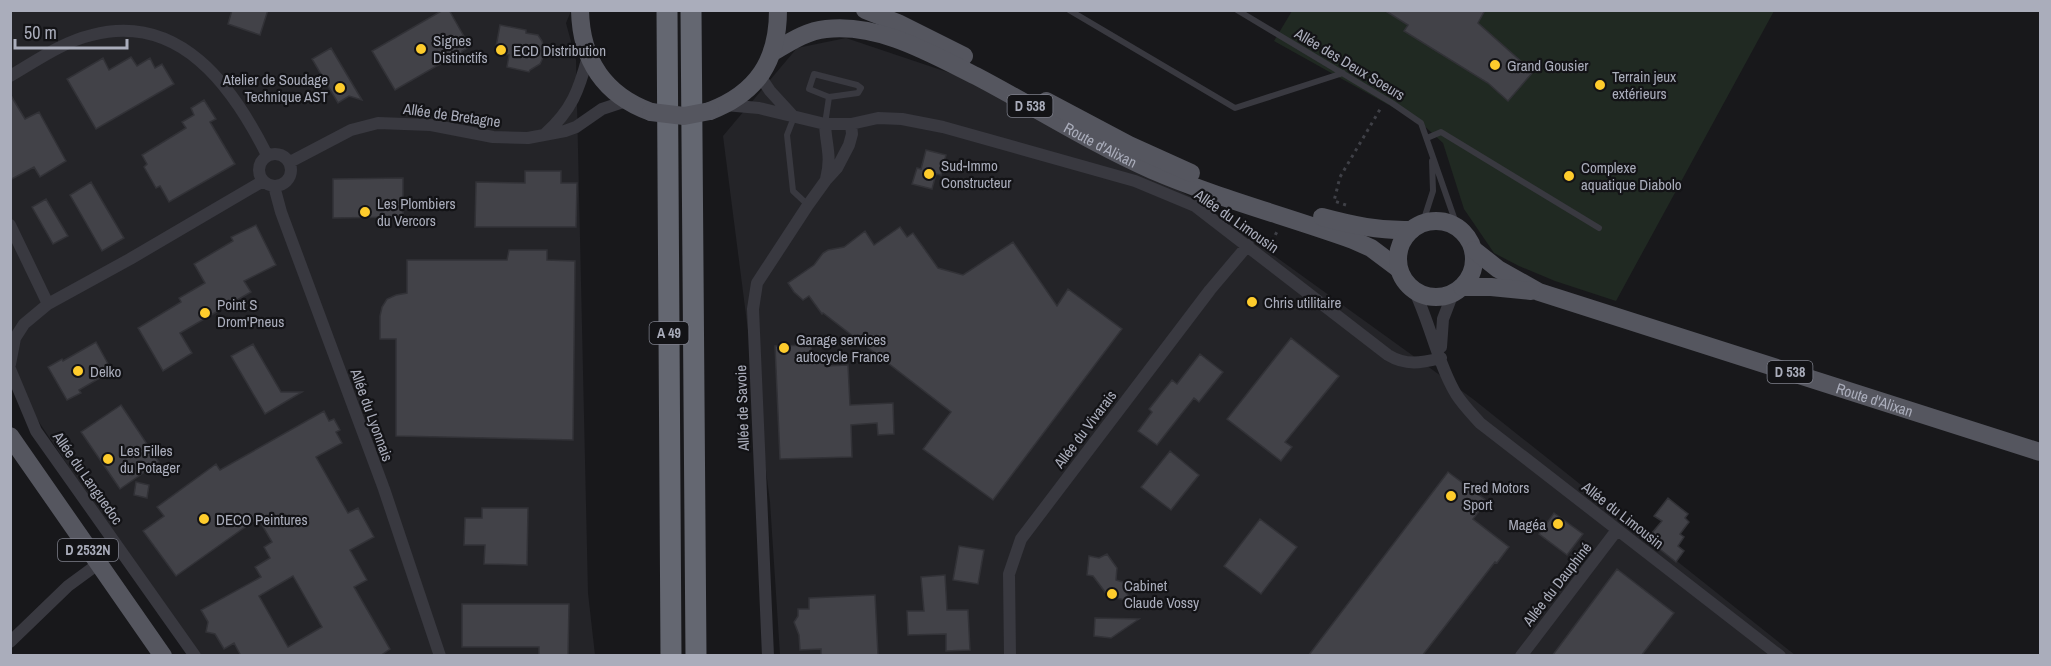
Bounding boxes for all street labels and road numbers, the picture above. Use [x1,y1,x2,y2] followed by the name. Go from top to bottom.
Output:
[1290,22,1409,105] street label: Allée des Deux Soeurs
[1008,95,1052,117] road number: D 538
[401,98,502,132] street label: Allée de Bretagne
[1060,117,1141,172] street label: Route d'Alixan
[1190,184,1283,258] street label: Allée du Limousin
[650,322,688,344] road number: A 49
[1768,361,1812,383] road number: D 538
[730,364,754,452] street label: Allée de Savoie
[345,365,399,464] street label: Allée du Lyonnais
[1834,377,1916,421] street label: Route d'Alixan
[1048,386,1121,473] street label: Allée du Vivarais
[48,427,128,529] street label: Allée du Languedoc
[1577,476,1668,554] street label: Allée du Limousin
[1517,538,1597,631] street label: Allée du Dauphiné
[58,539,118,561] road number: D 2532N

